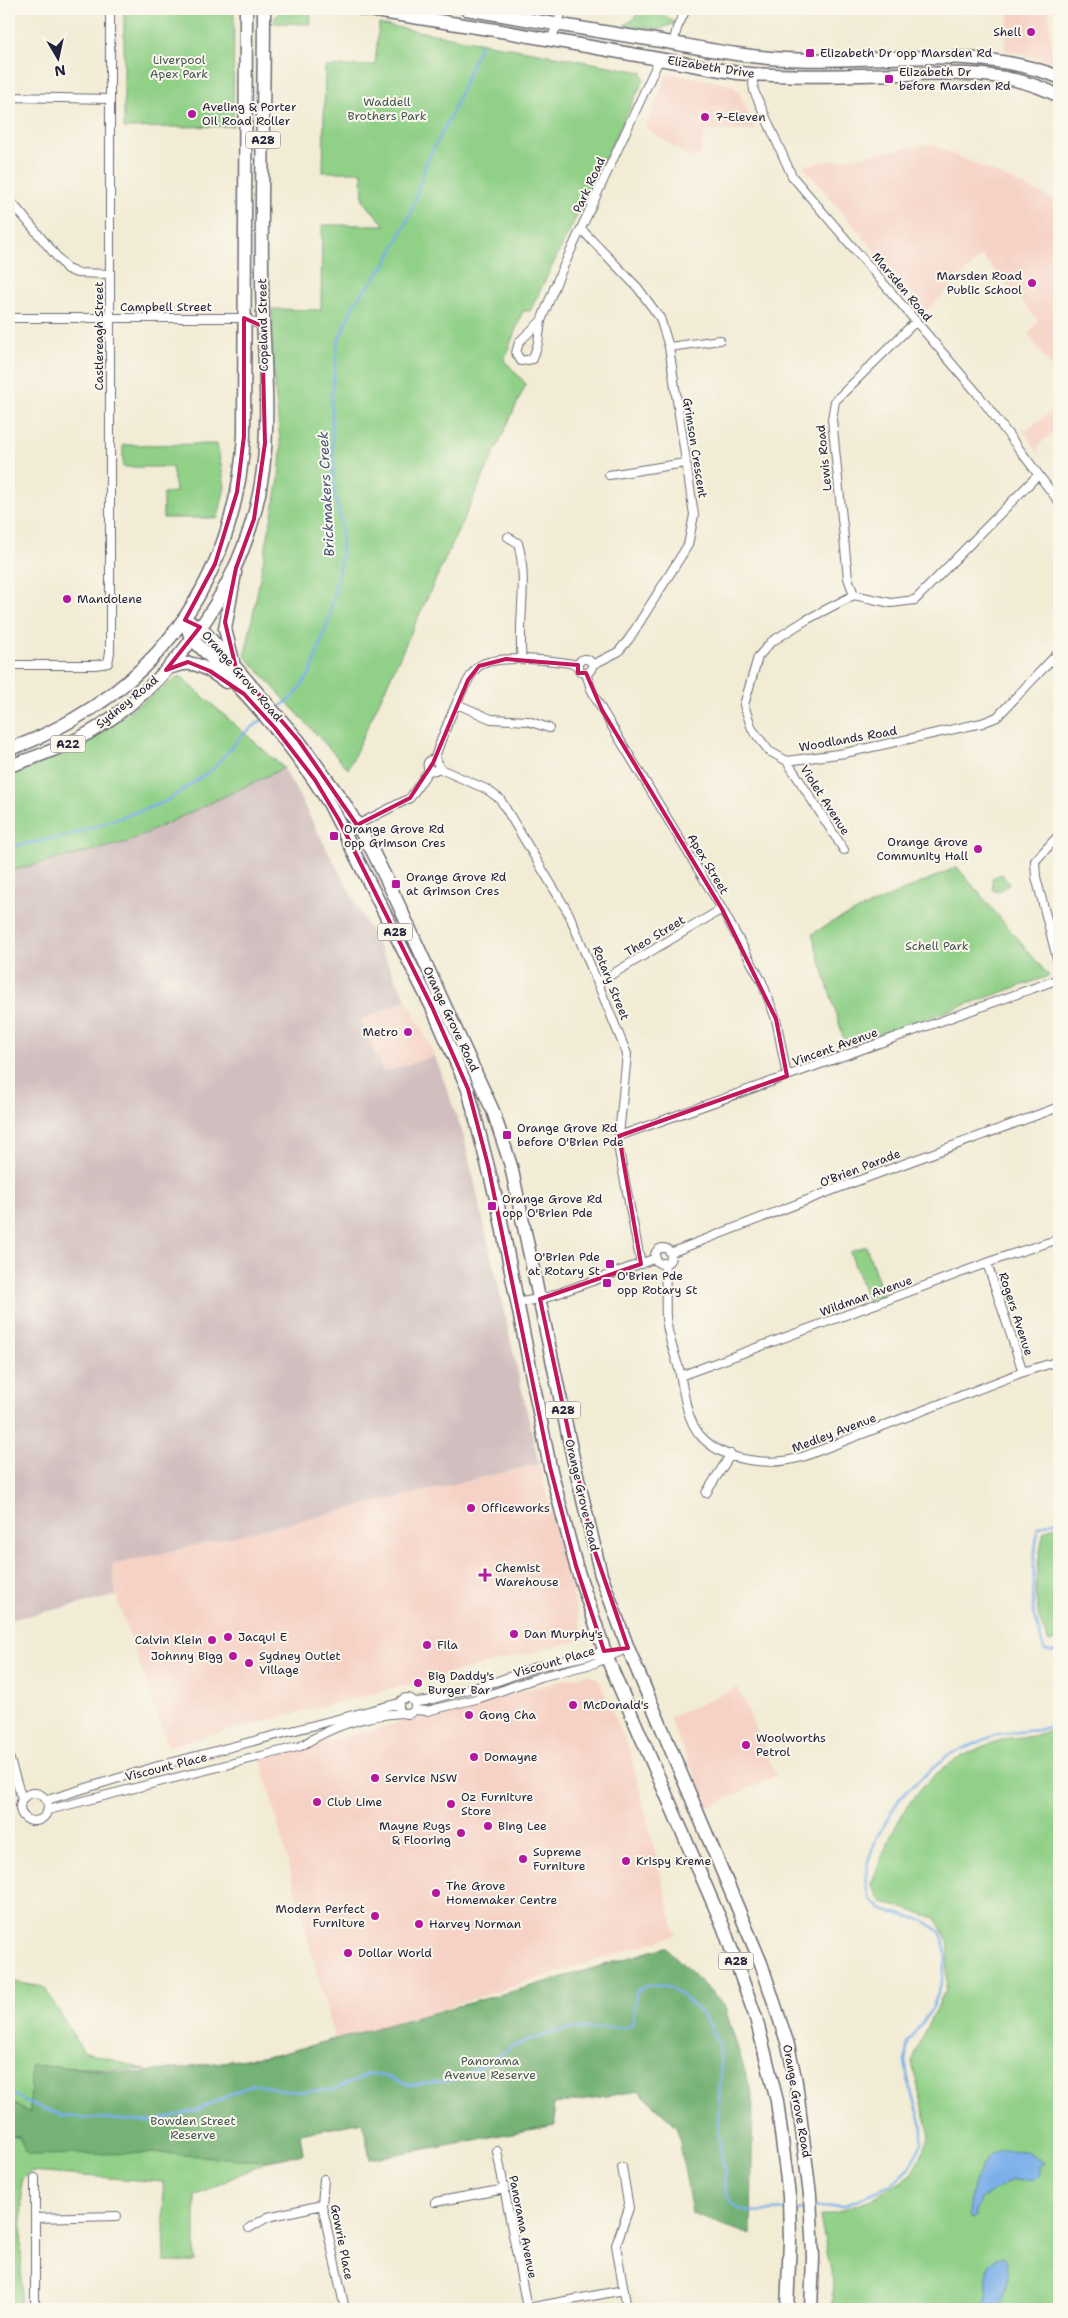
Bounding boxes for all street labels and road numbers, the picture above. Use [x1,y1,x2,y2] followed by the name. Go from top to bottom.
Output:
[666,52,756,82] street label: Elizabeth Drive
[246,132,280,148] road number: A28
[569,154,609,216] street label: Park Road
[868,249,936,325] street label: Marsden Road
[254,278,272,372] street label: Copeland Street
[91,282,107,390] street label: Castlereagh Street
[120,299,212,315] street label: Campbell Street
[679,397,711,499] street label: Grimson Crescent
[813,424,835,492] street label: Lewis Road
[198,627,286,725] street label: Orange Grove Road
[92,672,162,732] street label: Sydney Road
[798,722,899,755] street label: Woodlands Road
[50,736,86,752] road number: A22
[796,762,854,838] street label: Violet Avenue
[684,831,732,897] street label: Apex Street
[622,912,688,960] street label: Theo Street
[378,924,412,940] road number: A28
[589,943,633,1023] street label: Rotary Street
[419,964,483,1075] street label: Orange Grove Road
[790,1024,880,1070] street label: Vincent Avenue
[817,1145,903,1191] street label: O'Brien Parade
[995,1270,1037,1358] street label: Rogers Avenue
[818,1272,915,1320] street label: Wildman Avenue
[546,1402,580,1418] road number: A28
[790,1409,879,1456] street label: Medley Avenue
[561,1437,603,1553] street label: Orange Grove Road
[511,1643,597,1681] street label: Viscount Place
[123,1749,209,1785] street label: Viscount Place
[718,1952,754,1970] road number: A28
[779,2043,815,2159] street label: Orange Grove Road
[505,2174,541,2280] street label: Panorama Avenue
[327,2203,357,2281] street label: Gowrie Place

